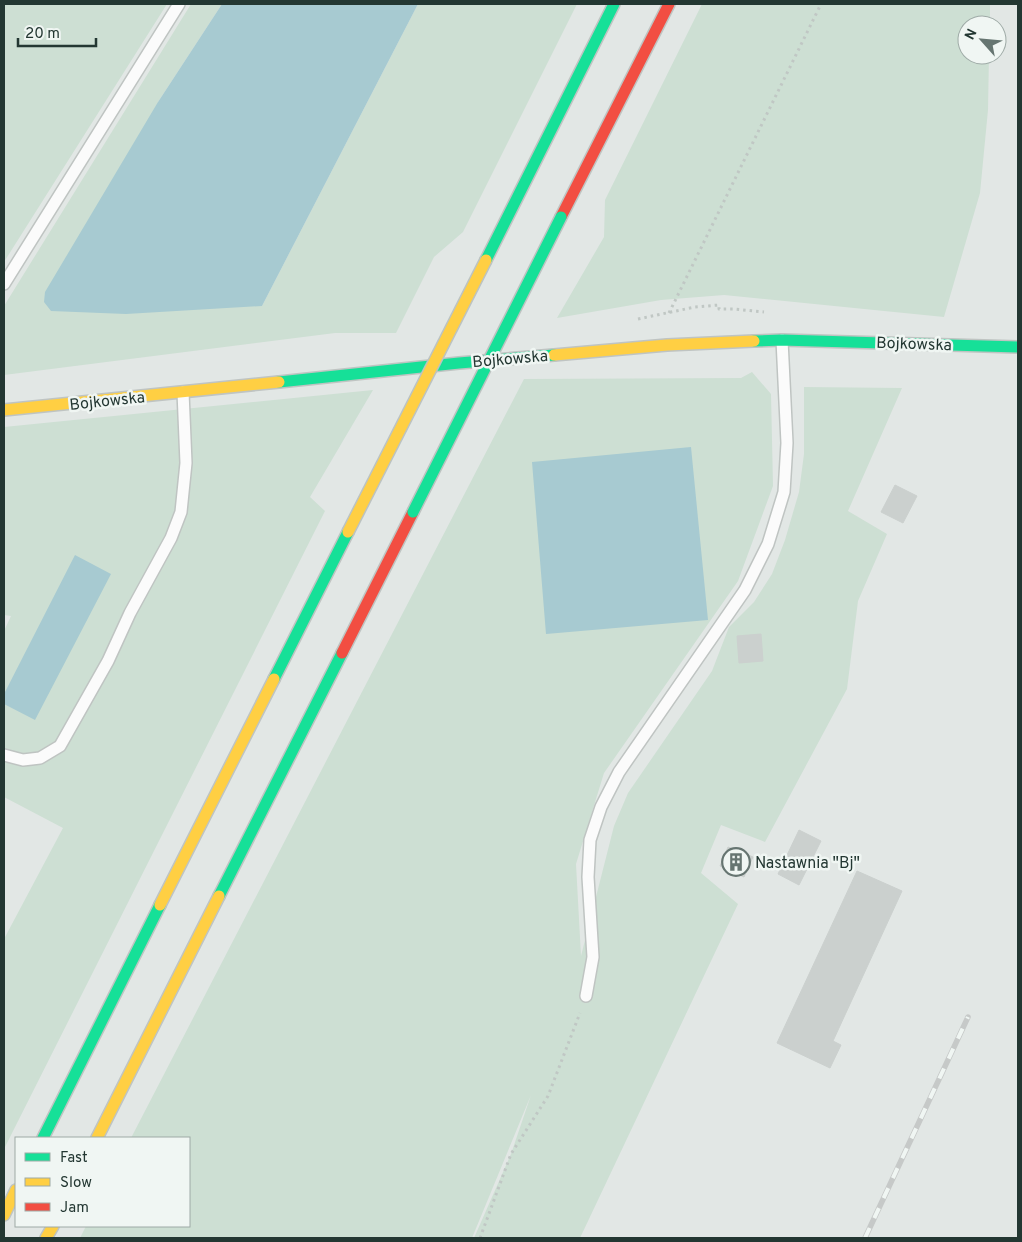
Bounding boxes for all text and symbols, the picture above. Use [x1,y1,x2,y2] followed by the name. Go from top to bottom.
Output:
[18,15,95,47] scale bar
[957,15,1007,65] north arrow
[25,25,60,44] text: 20 m
[962,26,982,43] text: N
[876,334,952,356] street label: Bojkowska
[472,347,549,373] street label: Bojkowska
[68,388,146,416] street label: Bojkowska
[721,847,751,877] building icon: Nastawnia "Bj"
[755,854,860,874] place label: Nastawnia "Bj"
[15,1137,190,1227] legend
[60,1149,88,1168] text: Fast
[60,1174,92,1193] text: Slow
[60,1199,89,1218] text: Jam

